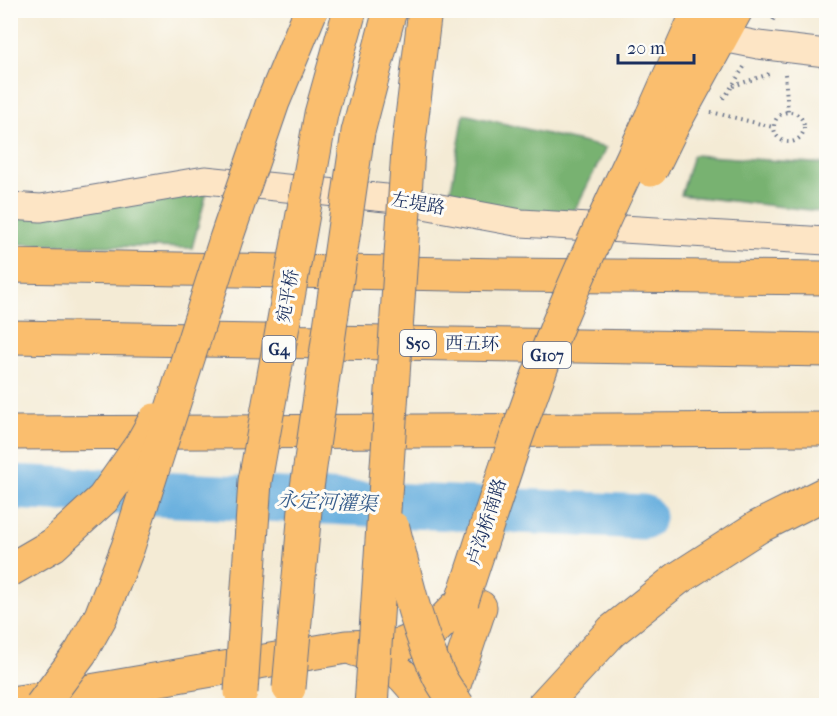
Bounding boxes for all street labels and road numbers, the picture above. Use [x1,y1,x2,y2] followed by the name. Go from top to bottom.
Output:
[390,189,446,219] street label: 左堤路
[273,268,303,324] street label: 宛平桥
[400,330,436,356] road number: S50
[445,333,499,355] street label: 西五环
[262,336,296,362] road number: G4
[523,342,571,368] road number: G107
[463,476,511,568] street label: 卢沟桥南路

